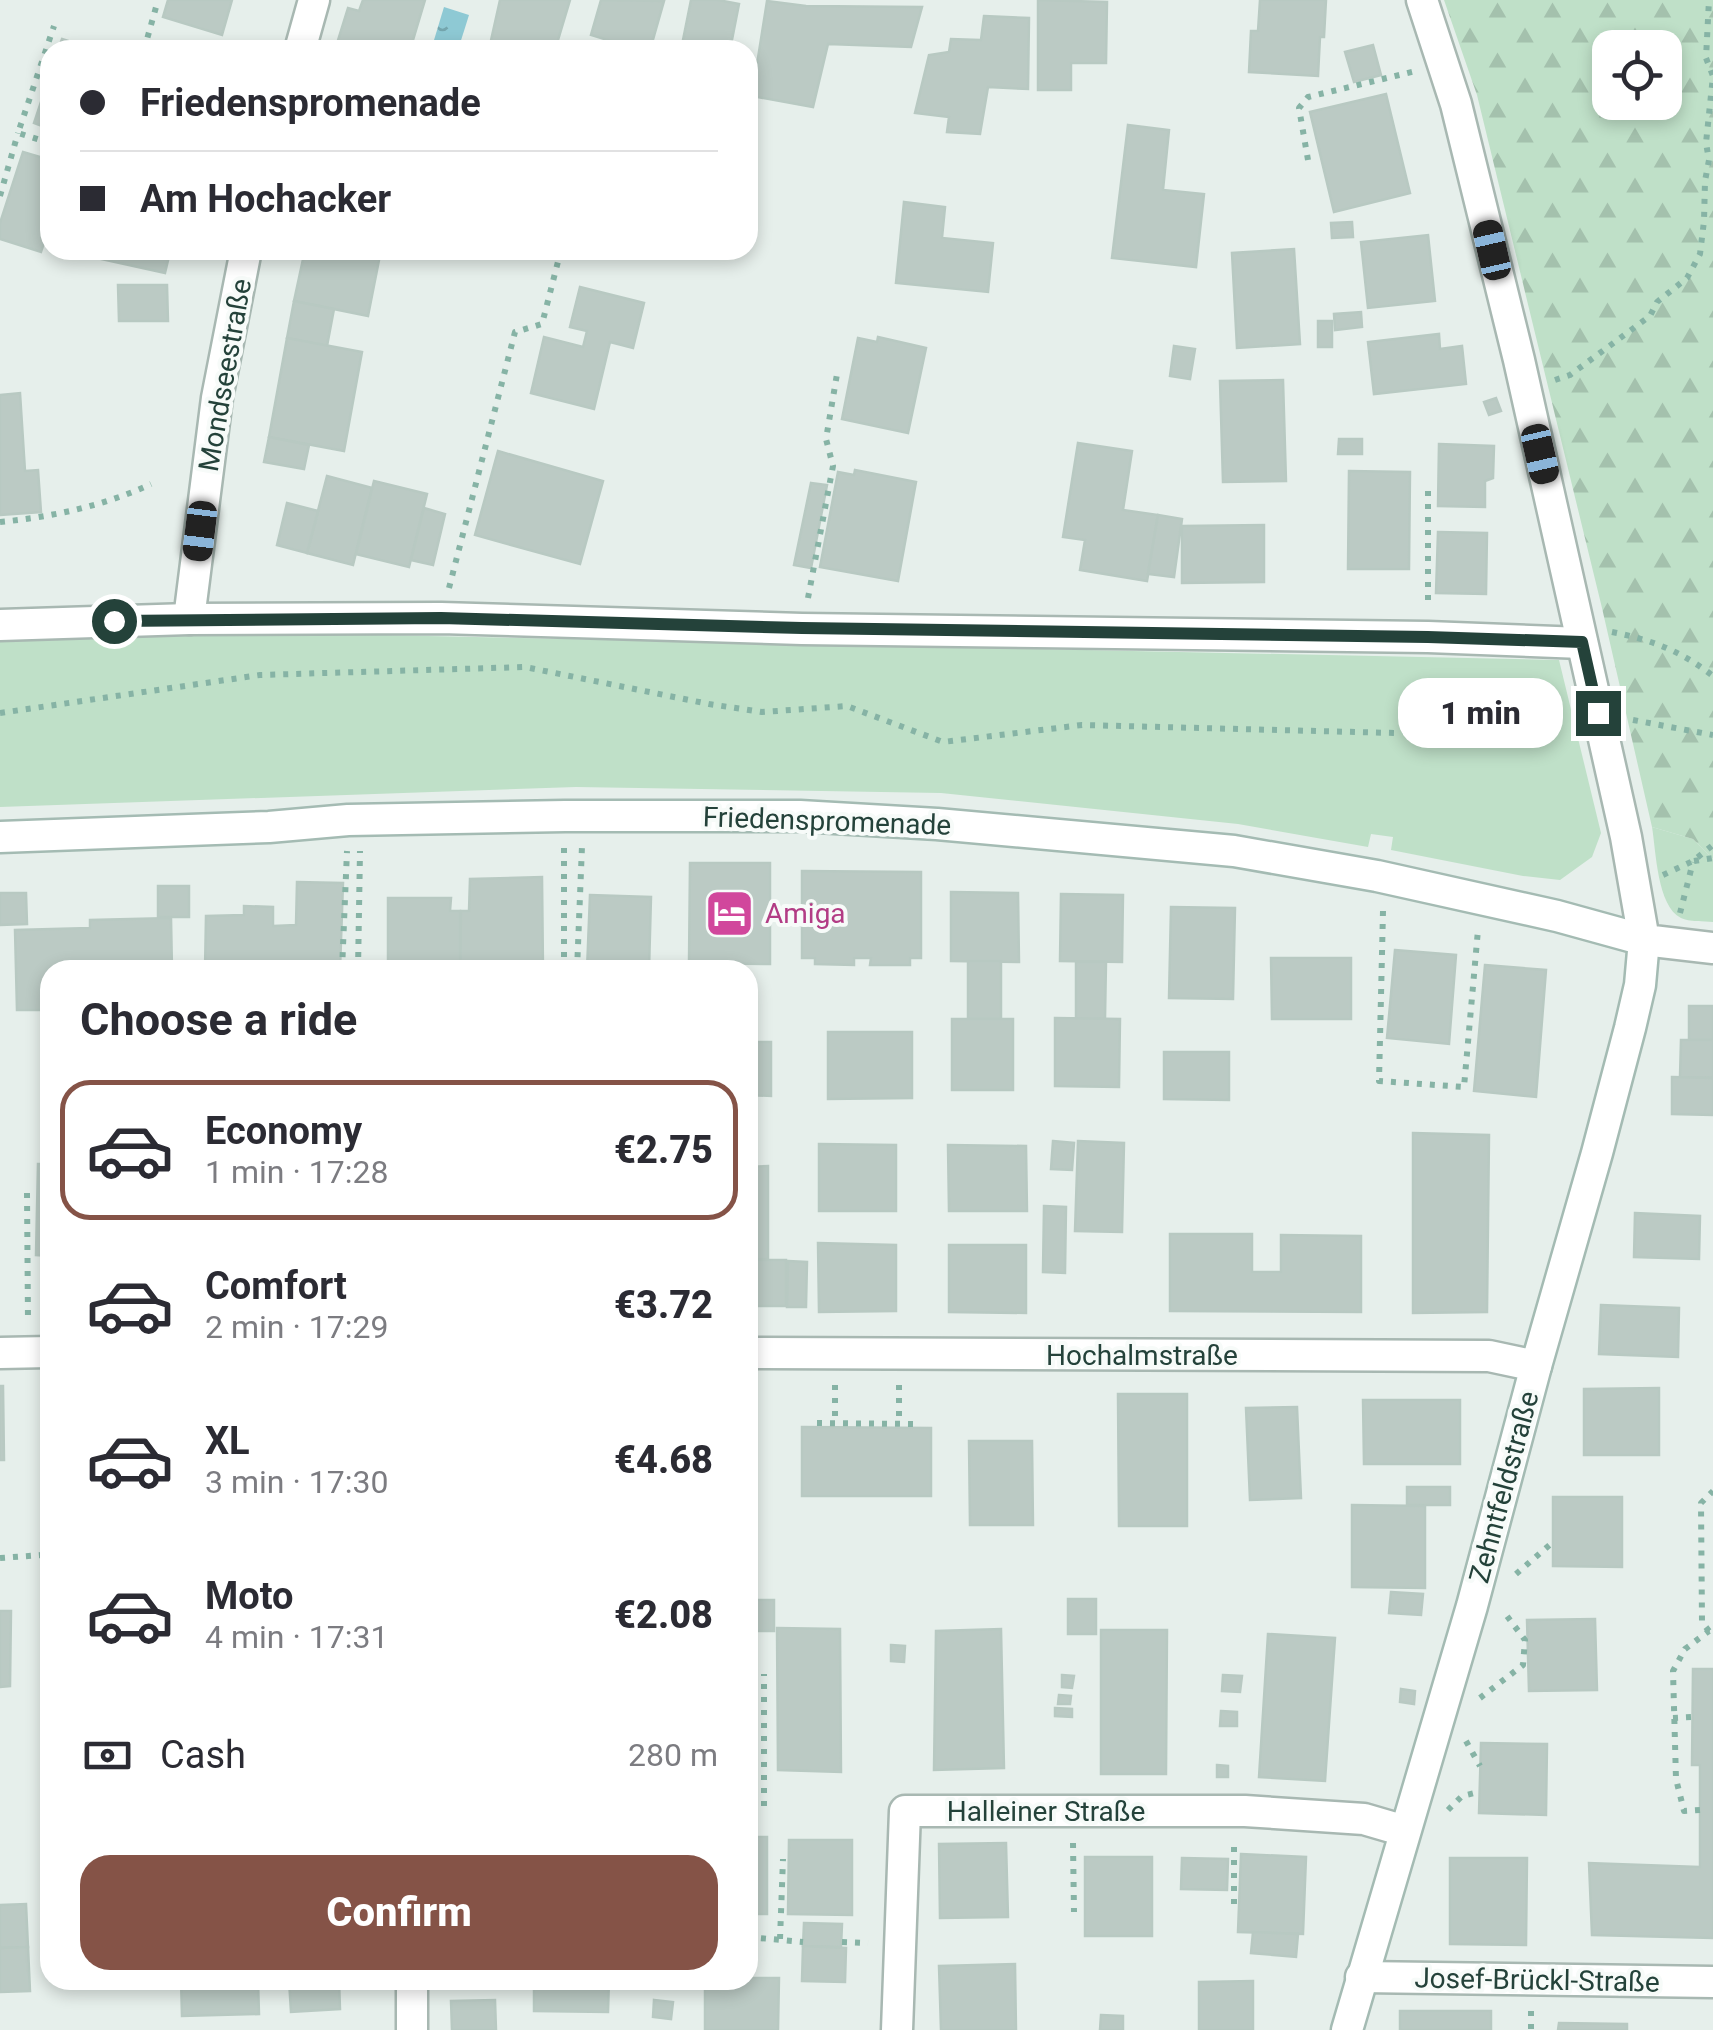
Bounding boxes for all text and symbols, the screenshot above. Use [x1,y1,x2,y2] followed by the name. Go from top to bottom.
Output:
[1592,30,1682,120] map controls
[1592,30,1682,120] button: locate
[140,81,481,125] text: Friedenspromenade
[140,177,391,221] text: Am Hochacker
[1471,217,1513,283] car
[192,276,258,474] street label: Mondseestraße
[1519,421,1561,487] car
[181,499,219,563] car
[92,599,137,644] route start
[1398,678,1563,748] callout: 1 min
[1576,691,1621,736] route end
[1440,694,1521,732] text: 1 min
[702,800,952,842] street label: Friedenspromenade
[704,887,756,939] hotel icon: Amiga
[765,897,846,930] place label: Amiga
[80,993,357,1046] text: Choose a ride
[85,1105,175,1195] icon: car
[205,1109,362,1153] text: Economy
[614,1128,713,1172] text: €2.75
[205,1153,388,1191] text: 1 min · 17:28
[85,1260,175,1350] icon: car
[205,1264,347,1308] text: Comfort
[614,1283,713,1327] text: €3.72
[205,1308,388,1346] text: 2 min · 17:29
[1046,1339,1238,1372] street label: Hochalmstraße
[1462,1387,1546,1587] street label: Zehntfeldstraße
[85,1415,175,1505] icon: car
[205,1419,250,1463] text: XL
[614,1438,713,1482] text: €4.68
[205,1463,388,1501] text: 3 min · 17:30
[85,1570,175,1660] icon: car
[205,1574,294,1618] text: Moto
[614,1593,713,1637] text: €2.08
[205,1618,388,1656] text: 4 min · 17:31
[80,1728,135,1783] icon: cash
[160,1733,246,1777] text: Cash
[628,1736,718,1774] text: 280 m
[947,1795,1145,1828] street label: Halleiner Straße
[80,1855,718,1970] button: Confirm
[1414,1961,1660,1999] street label: Josef-Brückl-Straße

